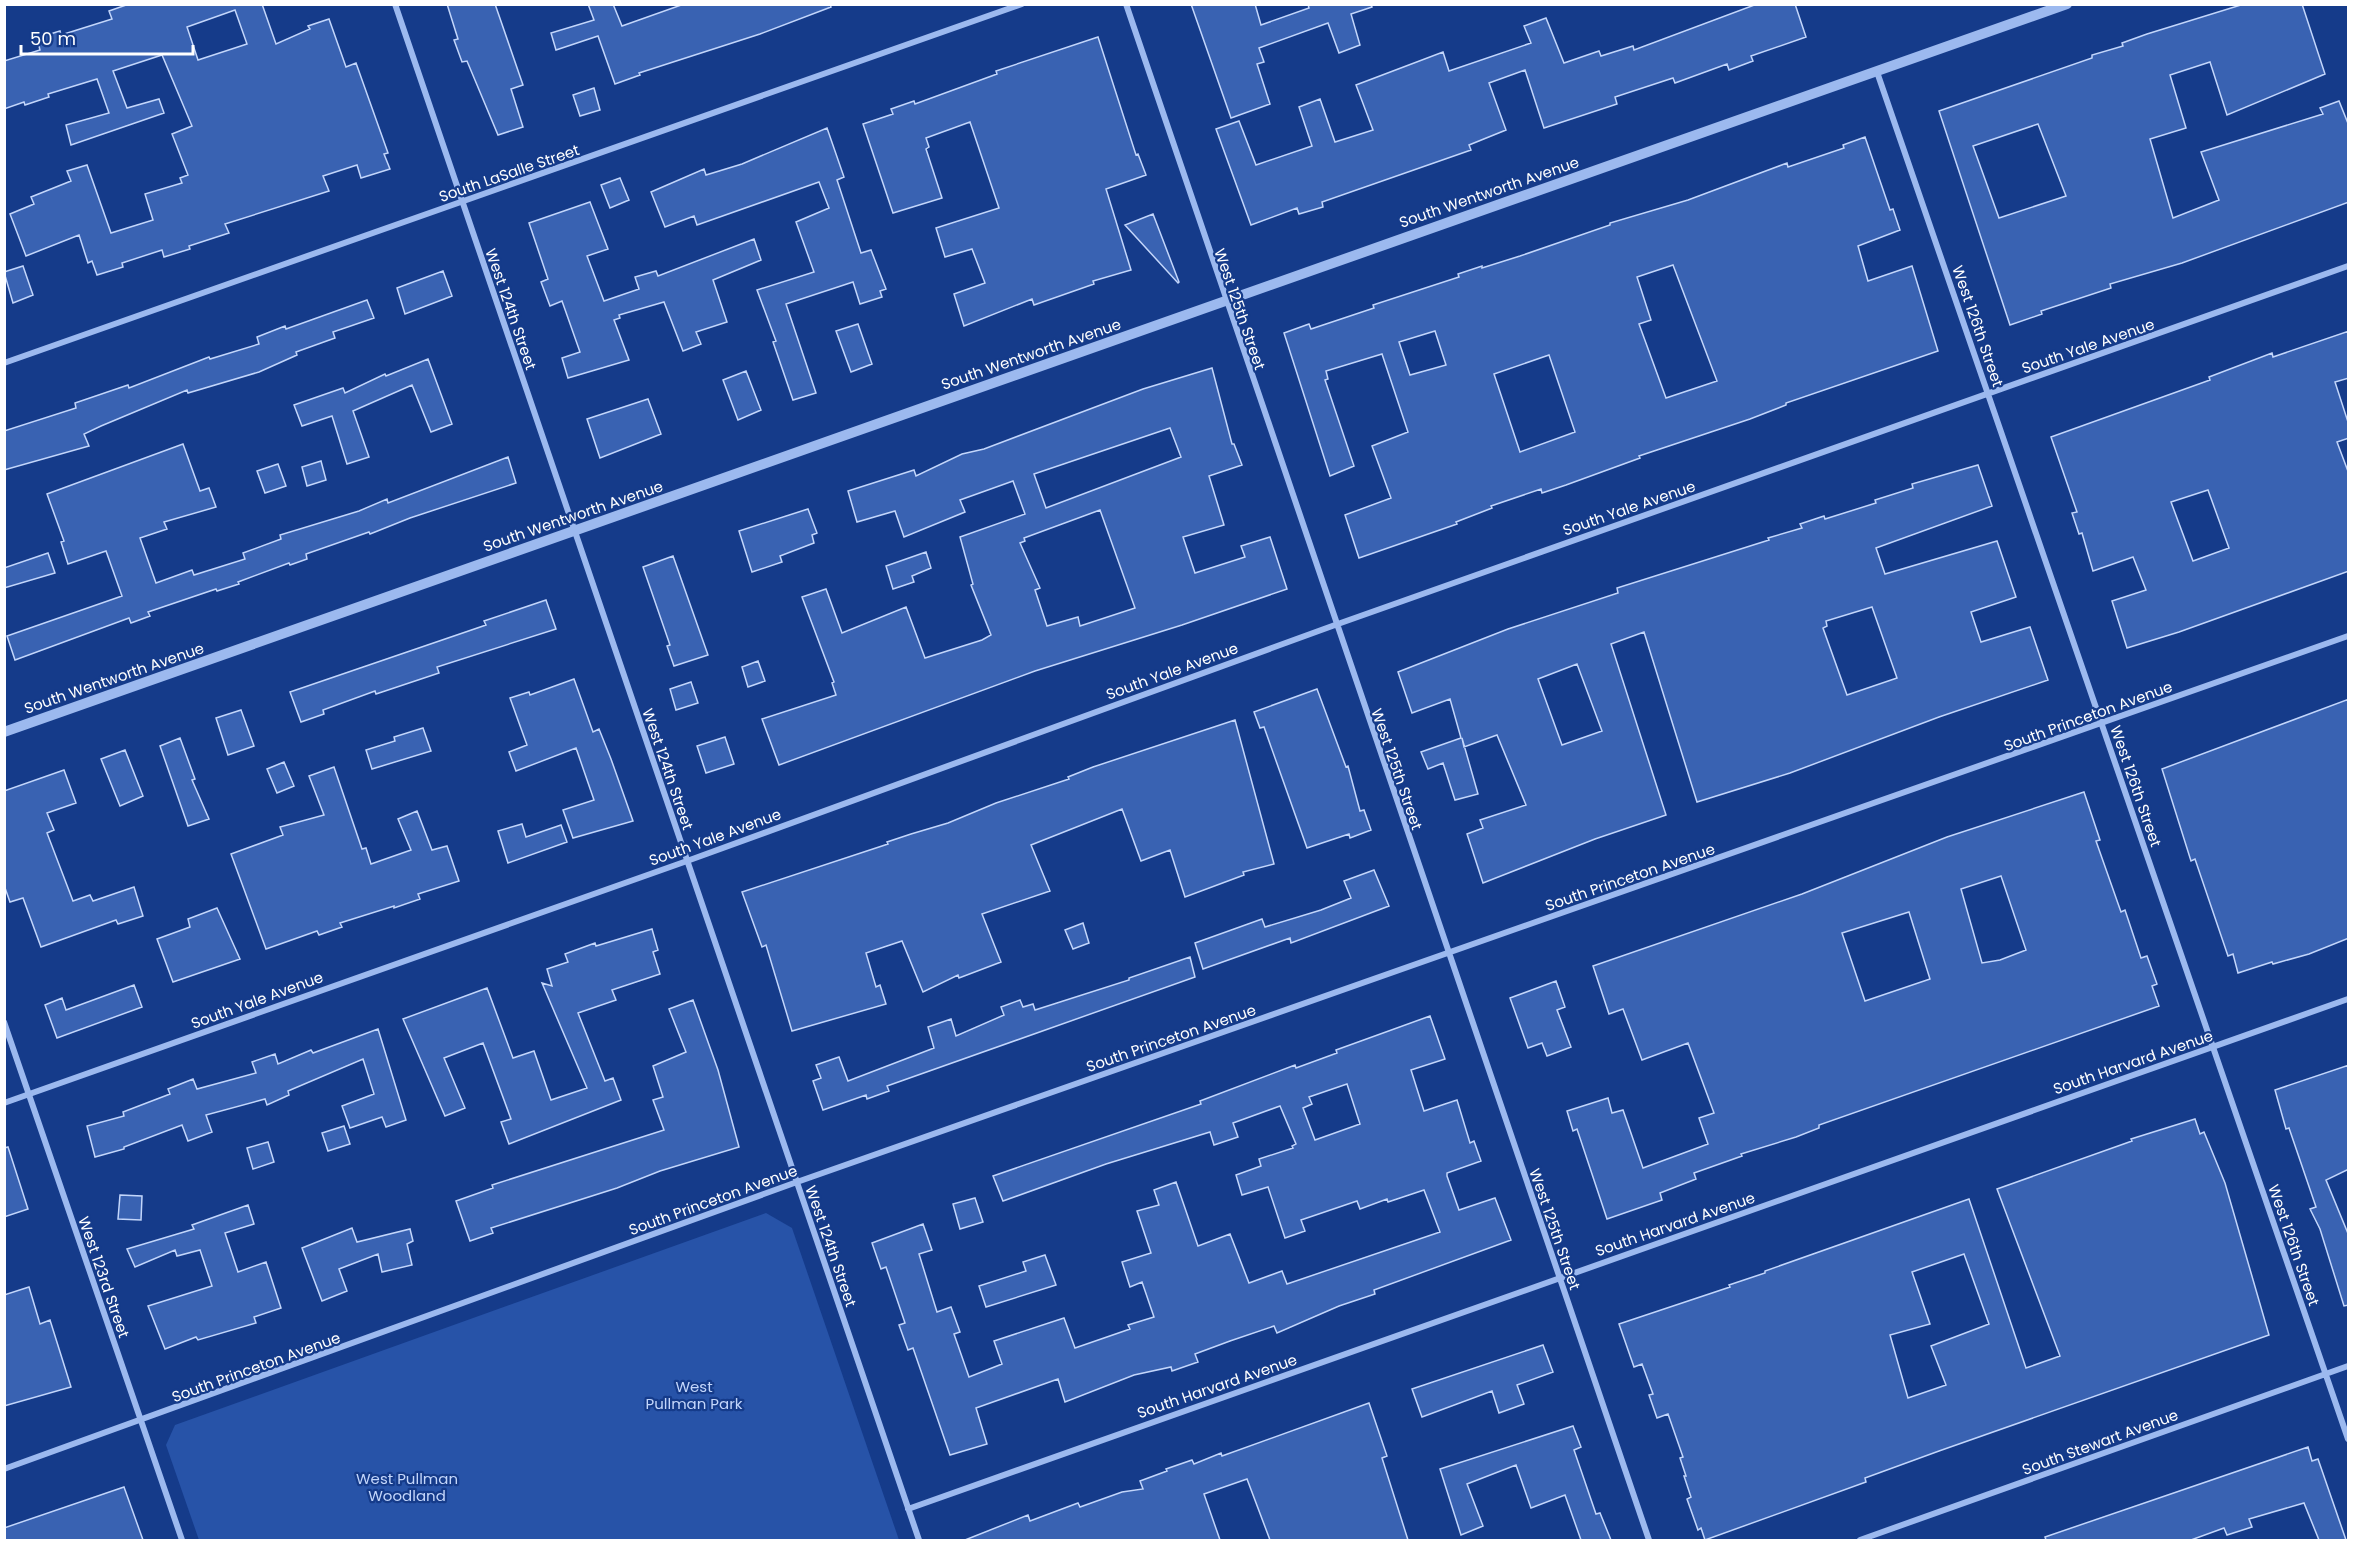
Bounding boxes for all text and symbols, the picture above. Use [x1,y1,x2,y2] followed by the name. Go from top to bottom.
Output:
[21,18,194,56] scale bar
[30,26,76,51] text: 50 m
[436,139,582,207] street label: South LaSalle Street
[1396,151,1582,233] street label: South Wentworth Avenue
[480,245,542,373] street label: West 124th Street
[1209,246,1271,372] street label: West 125th Street
[1947,262,2009,390] street label: West 126th Street
[938,313,1124,395] street label: South Wentworth Avenue
[2019,313,2157,379] street label: South Yale Avenue
[480,475,666,557] street label: South Wentworth Avenue
[1560,475,1698,541] street label: South Yale Avenue
[21,637,207,719] street label: South Wentworth Avenue
[1103,637,1241,705] street label: South Yale Avenue
[2001,676,2175,756] street label: South Princeton Avenue
[637,705,699,833] street label: West 124th Street
[1366,706,1428,832] street label: West 125th Street
[2105,722,2167,850] street label: West 126th Street
[646,803,784,871] street label: South Yale Avenue
[1542,838,1718,916] street label: South Princeton Avenue
[188,966,326,1034] street label: South Yale Avenue
[1083,999,1259,1077] street label: South Princeton Avenue
[2050,1025,2216,1099] street label: South Harvard Avenue
[626,1160,800,1240] street label: South Princeton Avenue
[1524,1166,1586,1292] street label: West 125th Street
[2263,1181,2325,1309] street label: West 126th Street
[800,1182,862,1310] street label: West 124th Street
[1592,1187,1758,1261] street label: South Harvard Avenue
[73,1213,135,1341] street label: West 123rd Street
[169,1327,343,1407] street label: South Princeton Avenue
[1134,1349,1300,1423] street label: South Harvard Avenue
[645,1376,743,1414] park label: West Pullman Park
[2019,1404,2181,1480] street label: South Stewart Avenue
[356,1468,458,1506] park label: West Pullman Woodland

